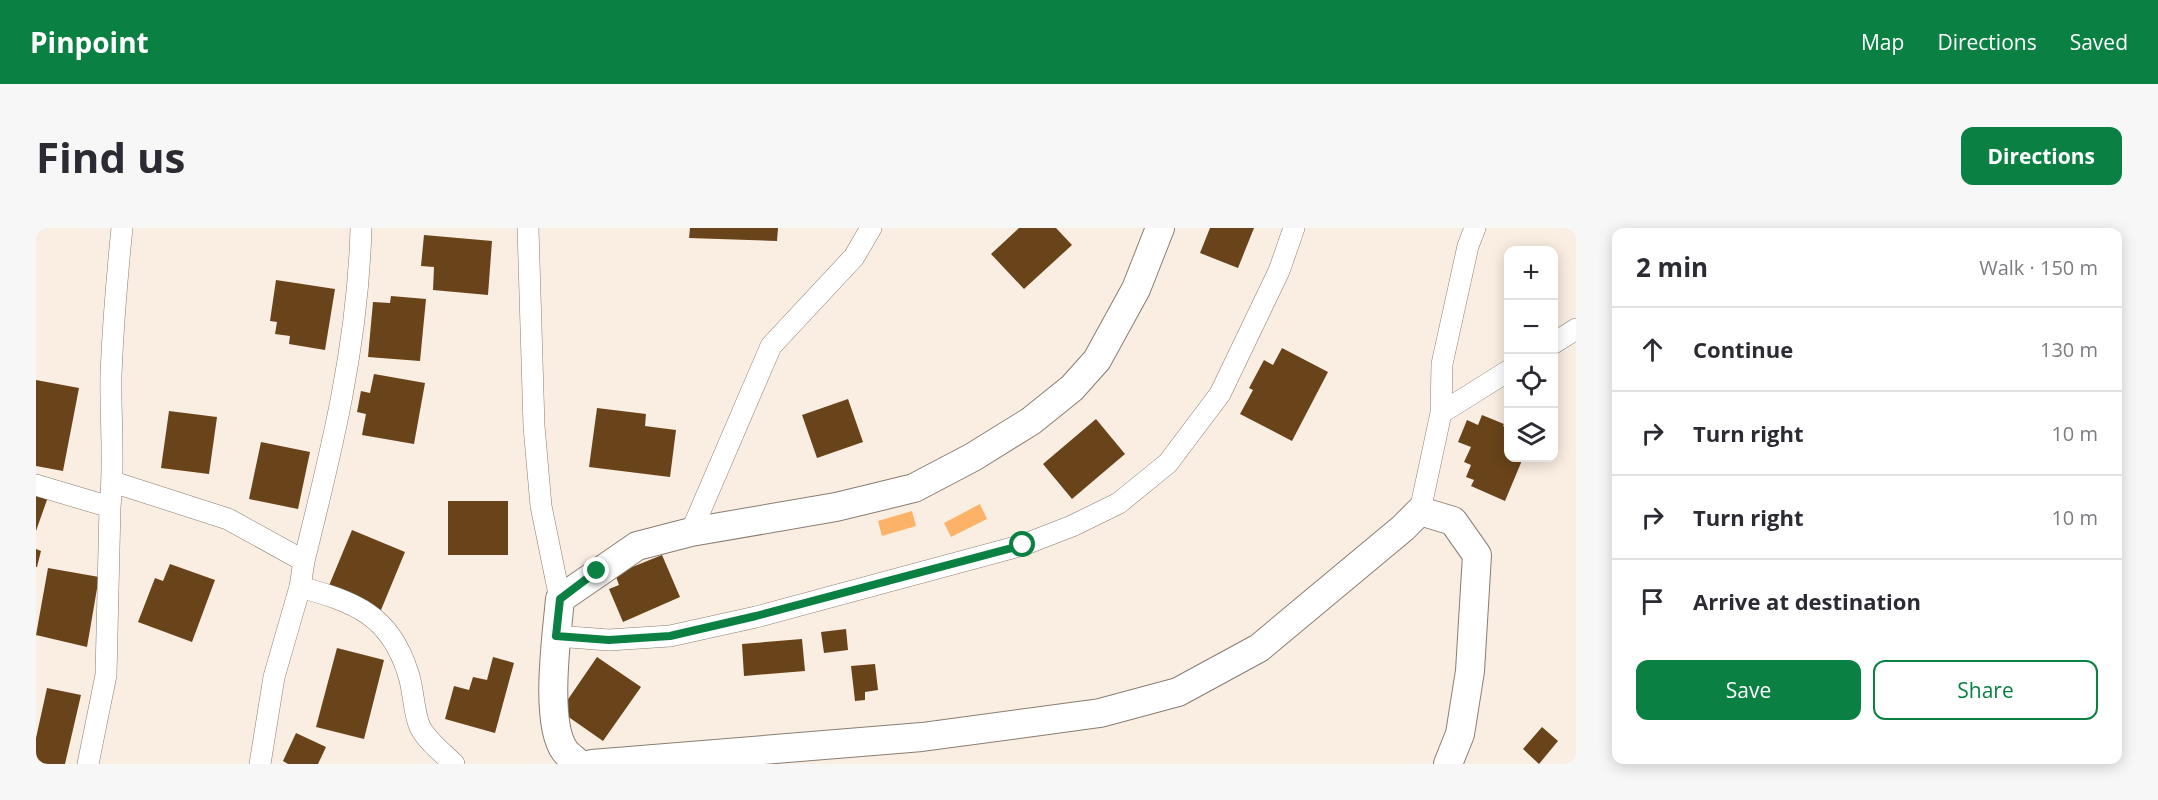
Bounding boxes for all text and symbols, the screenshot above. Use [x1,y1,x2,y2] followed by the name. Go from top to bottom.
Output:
[30,23,149,61] text: Pinpoint
[1861,28,1904,56] text: Map
[1937,28,2037,56] text: Directions
[2070,28,2128,56] text: Saved
[1961,127,2122,185] button: Directions
[36,128,185,185] text: Find us
[1504,246,1558,462] map controls
[1504,246,1558,300] button: +
[1636,249,1708,285] text: 2 min
[1979,254,2098,281] text: Walk · 150 m
[1504,300,1558,354] button: −
[1636,333,1669,366] icon: ahead
[1693,334,1793,364] text: Continue
[2040,336,2098,363] text: 130 m
[1504,354,1558,408] button: locate
[1504,408,1558,462] button: layers
[1636,417,1669,450] icon: right
[1693,418,1804,448] text: Turn right
[2051,420,2098,447] text: 10 m
[1636,501,1669,534] icon: right
[1693,502,1804,532] text: Turn right
[2051,504,2098,531] text: 10 m
[1009,531,1035,557] route start
[583,557,609,583] route end
[1636,585,1669,618] icon: arrive
[1693,586,1921,616] text: Arrive at destination
[1636,660,1861,720] button: Save
[1873,660,2098,720] button: Share

